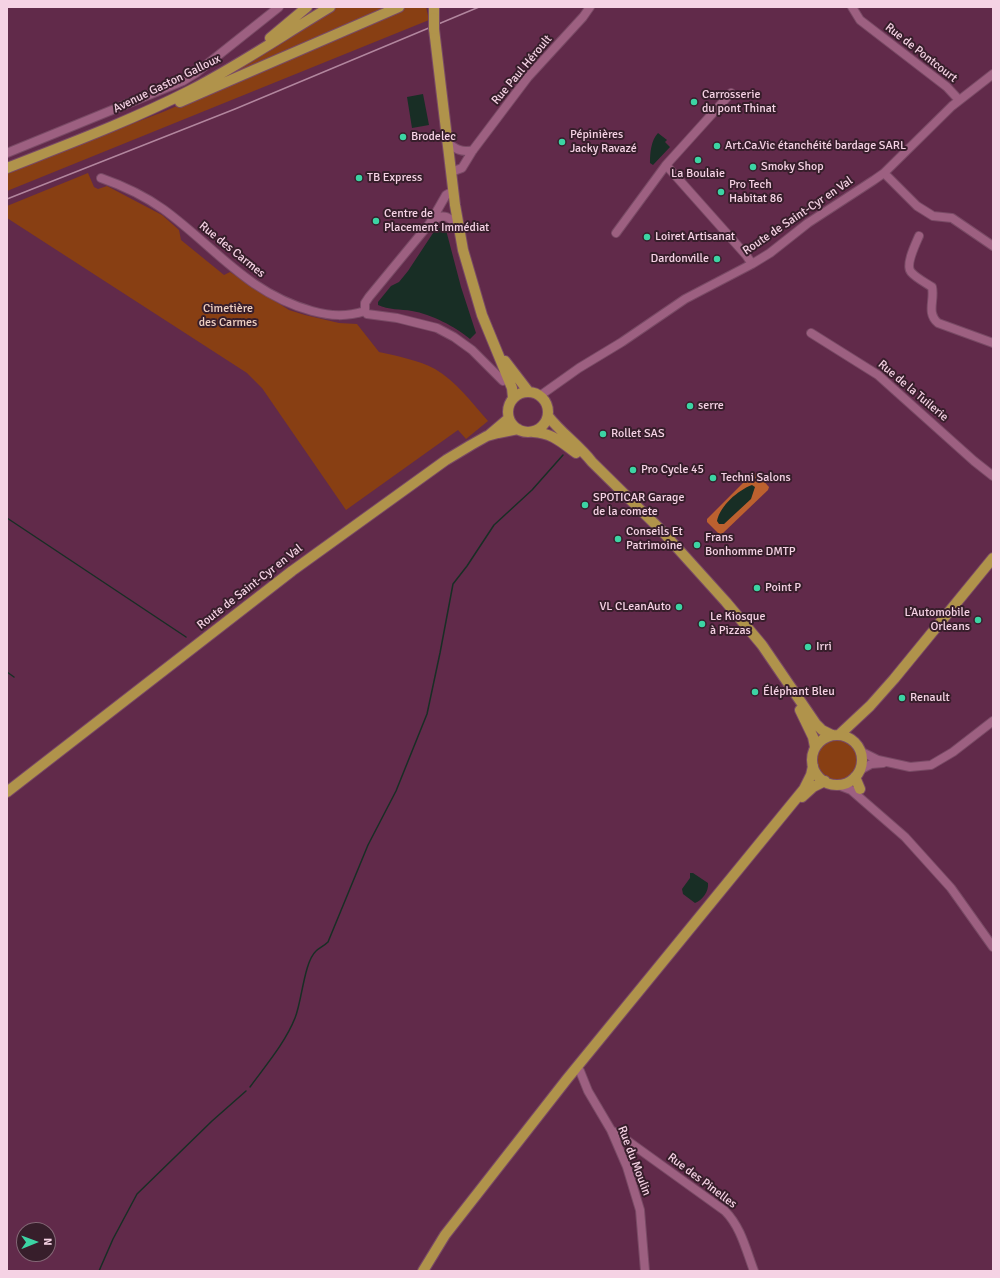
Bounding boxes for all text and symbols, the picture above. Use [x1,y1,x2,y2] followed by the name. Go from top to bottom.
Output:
[882,20,960,86] street label: Rue de Pontcourt
[489,32,555,108] street label: Rue Paul Héroult
[111,52,223,116] street label: Avenue Gaston Galloux
[702,88,776,116] place label: Carrosserie du pont Thinat
[689,97,699,107] marker: Carrosserie du pont Thinat
[570,128,637,156] place label: Pépinières Jacky Ravazé
[411,130,456,144] place label: Brodelec
[398,132,408,142] marker: Brodelec
[557,137,567,147] marker: Pépinières Jacky Ravazé
[725,139,906,153] place label: Art.Ca.Vic étanchéité bardage SARL
[712,141,722,151] marker: Art.Ca.Vic étanchéité bardage SARL
[693,155,703,165] marker: La Boulaie
[761,160,824,174] place label: Smoky Shop
[748,162,758,172] marker: Smoky Shop
[671,167,725,181] place label: La Boulaie
[367,171,422,185] place label: TB Express
[354,173,364,183] marker: TB Express
[740,174,856,258] street label: Route de Saint-Cyr en Val
[729,178,783,206] place label: Pro Tech Habitat 86
[716,187,726,197] marker: Pro Tech Habitat 86
[384,207,489,235] place label: Centre de Placement Immédiat
[371,216,381,226] marker: Centre de Placement Immédiat
[196,219,268,281] street label: Rue des Carmes
[655,230,735,244] place label: Loiret Artisanat
[642,232,652,242] marker: Loiret Artisanat
[651,252,709,266] place label: Dardonville
[712,254,722,264] marker: Dardonville
[199,302,257,330] park label: Cimetière des Carmes
[875,357,951,425] street label: Rue de la Tuilerie
[698,399,724,413] place label: serre
[685,401,695,411] marker: serre
[611,427,665,441] place label: Rollet SAS
[598,429,608,439] marker: Rollet SAS
[641,463,704,477] place label: Pro Cycle 45
[628,465,638,475] marker: Pro Cycle 45
[721,471,791,485] place label: Techni Salons
[708,473,718,483] marker: Techni Salons
[593,491,684,519] place label: SPOTICAR Garage de la comete
[580,500,590,510] marker: SPOTICAR Garage de la comete
[626,525,683,553] place label: Conseils Et Patrimoine
[705,531,796,559] place label: Frans Bonhomme DMTP
[613,534,623,544] marker: Conseils Et Patrimoine
[692,540,702,550] marker: Frans Bonhomme DMTP
[194,541,306,633] street label: Route de Saint-Cyr en Val
[765,581,801,595] place label: Point P
[752,583,762,593] marker: Point P
[599,600,671,614] place label: VL CLeanAuto
[674,602,684,612] marker: VL CLeanAuto
[904,606,970,634] place label: L’Automobile Orleans
[710,610,765,638] place label: Le Kiosque à Pizzas
[973,615,983,625] marker: L’Automobile Orleans
[697,619,707,629] marker: Le Kiosque à Pizzas
[816,640,832,654] place label: Irri
[803,642,813,652] marker: Irri
[763,685,835,699] place label: Éléphant Bleu
[750,687,760,697] marker: Éléphant Bleu
[910,691,950,705] place label: Renault
[897,693,907,703] marker: Renault
[614,1124,654,1198] street label: Rue du Moulin
[665,1150,739,1212] street label: Rue des Pinelles
[16,1222,56,1262] north arrow
[41,1238,54,1246] text: N

